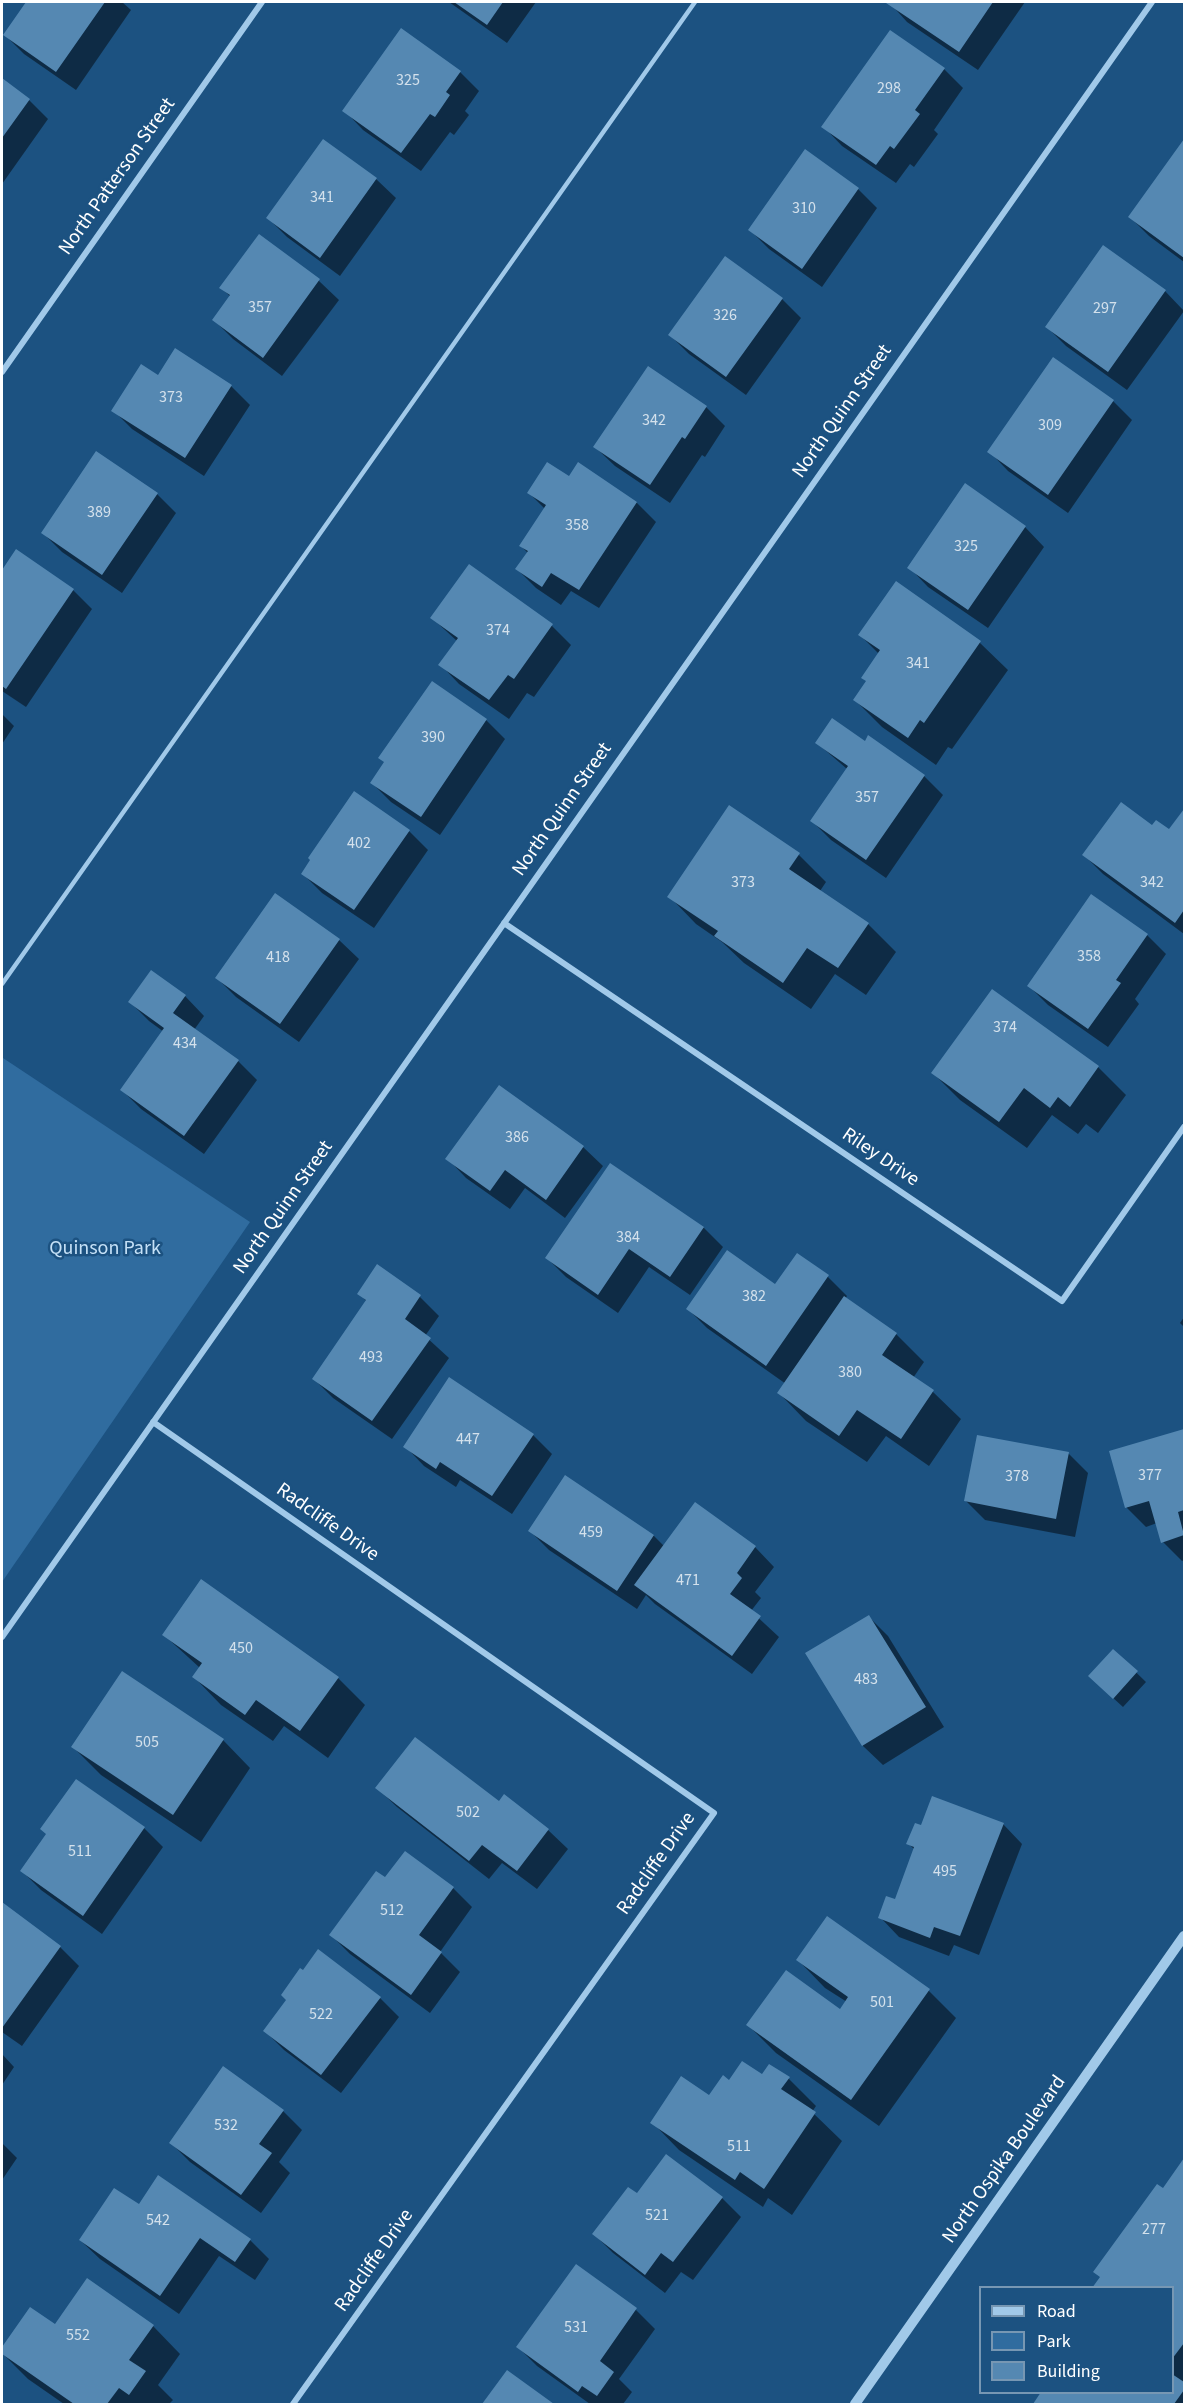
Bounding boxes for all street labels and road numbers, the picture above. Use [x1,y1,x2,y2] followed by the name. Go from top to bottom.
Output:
[55,94,181,260] street label: North Patterson Street
[788,341,898,483] street label: North Quinn Street
[508,739,618,881] street label: North Quinn Street
[837,1123,923,1193] street label: Riley Drive
[229,1137,339,1279] street label: North Quinn Street
[271,1479,383,1567] street label: Radcliffe Drive
[613,1808,701,1920] street label: Radcliffe Drive
[938,2071,1072,2249] street label: North Ospika Boulevard
[331,2205,419,2317] street label: Radcliffe Drive

